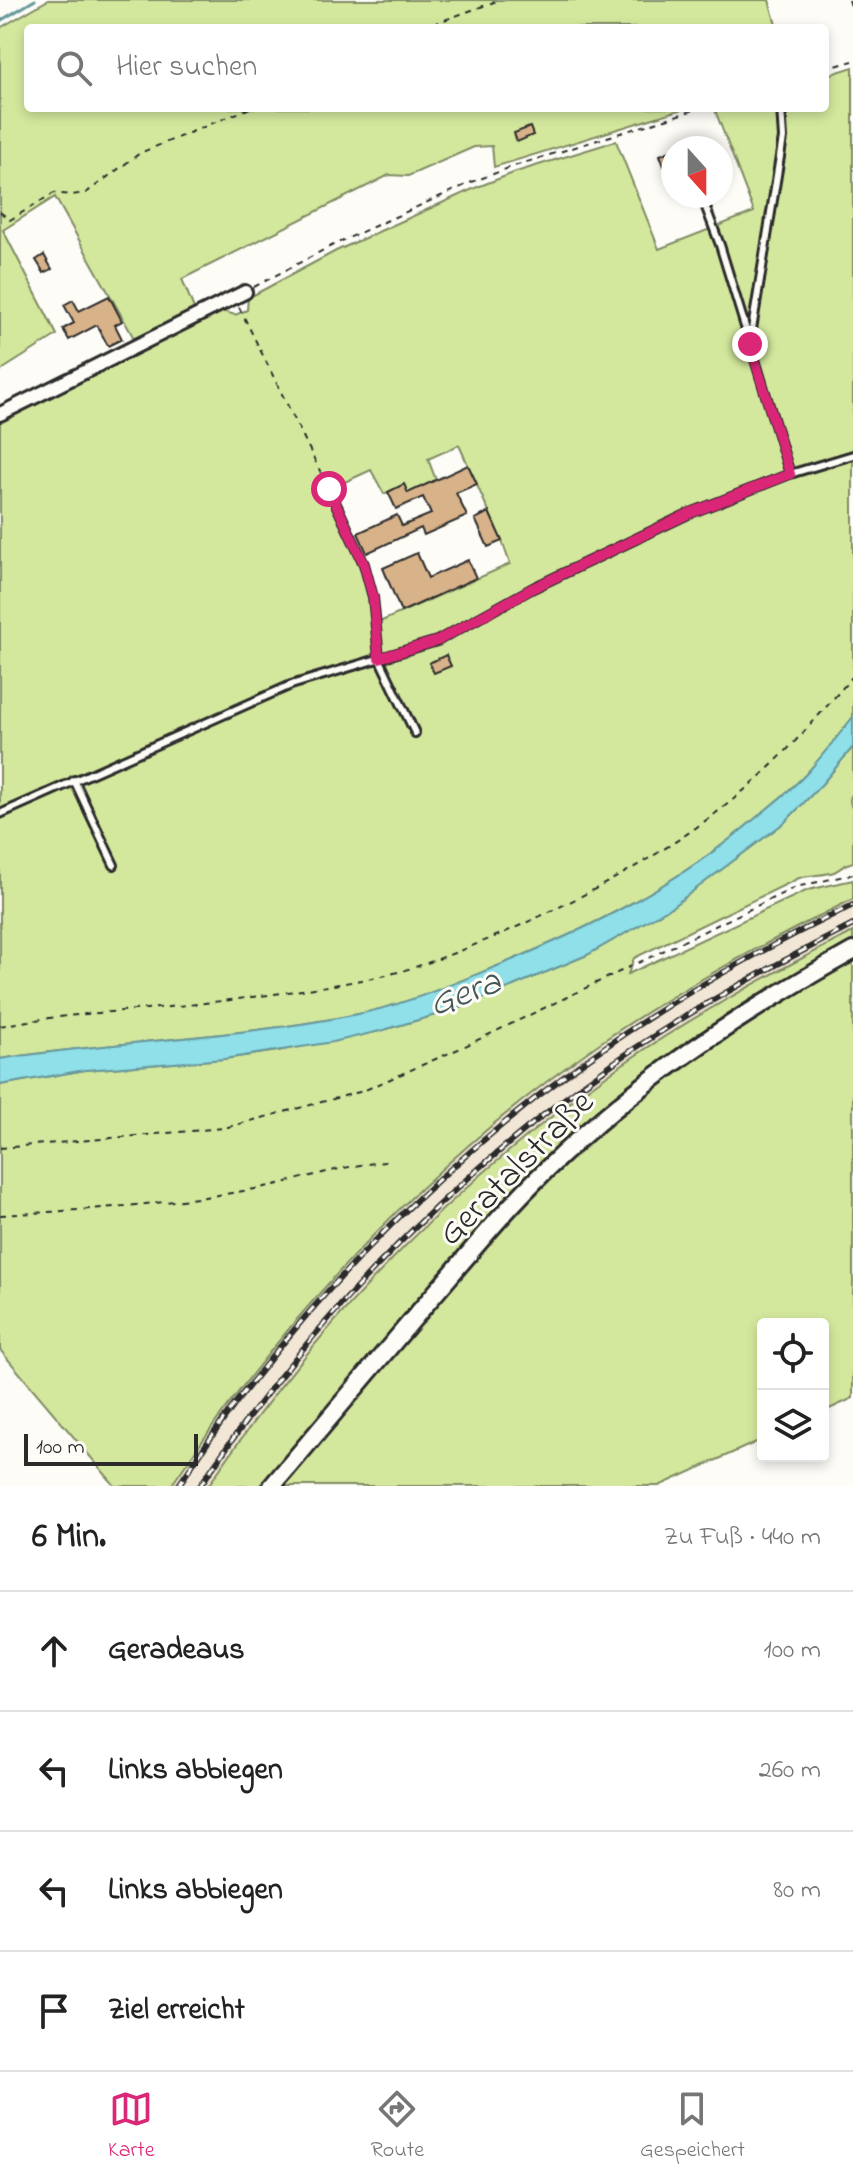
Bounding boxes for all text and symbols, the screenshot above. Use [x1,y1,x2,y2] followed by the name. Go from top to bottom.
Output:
[24,24,829,112] search box
[52,46,96,90] icon: search
[116,46,257,90] text: Hier suchen
[661,136,733,208] north arrow
[732,326,768,362] route end
[311,471,347,507] route start
[421,955,510,1034] water label: Gera
[427,1078,608,1260] street label: Geratalstraße
[757,1318,829,1462] map controls
[757,1318,829,1390] button: locate
[757,1390,829,1462] button: layers
[24,1430,198,1466] scale bar
[36,1432,85,1464] text: 100 m
[32,1513,106,1563] text: 6 Min.
[664,1519,821,1557] text: Zu Fuß · 440 m
[32,1629,76,1673] icon: ahead
[108,1629,245,1673] text: Geradeaus
[764,1632,821,1670] text: 100 m
[32,1749,76,1793] icon: left
[108,1749,283,1793] text: Links abbiegen
[759,1752,821,1790] text: 260 m
[32,1869,76,1913] icon: left
[108,1869,283,1913] text: Links abbiegen
[773,1872,821,1910] text: 80 m
[32,1989,76,2033] icon: arrive
[108,1989,245,2033] text: Ziel erreicht
[108,2087,155,2167] tab: Karte
[371,2087,424,2167] tab: Route
[640,2087,745,2167] tab: Gespeichert

